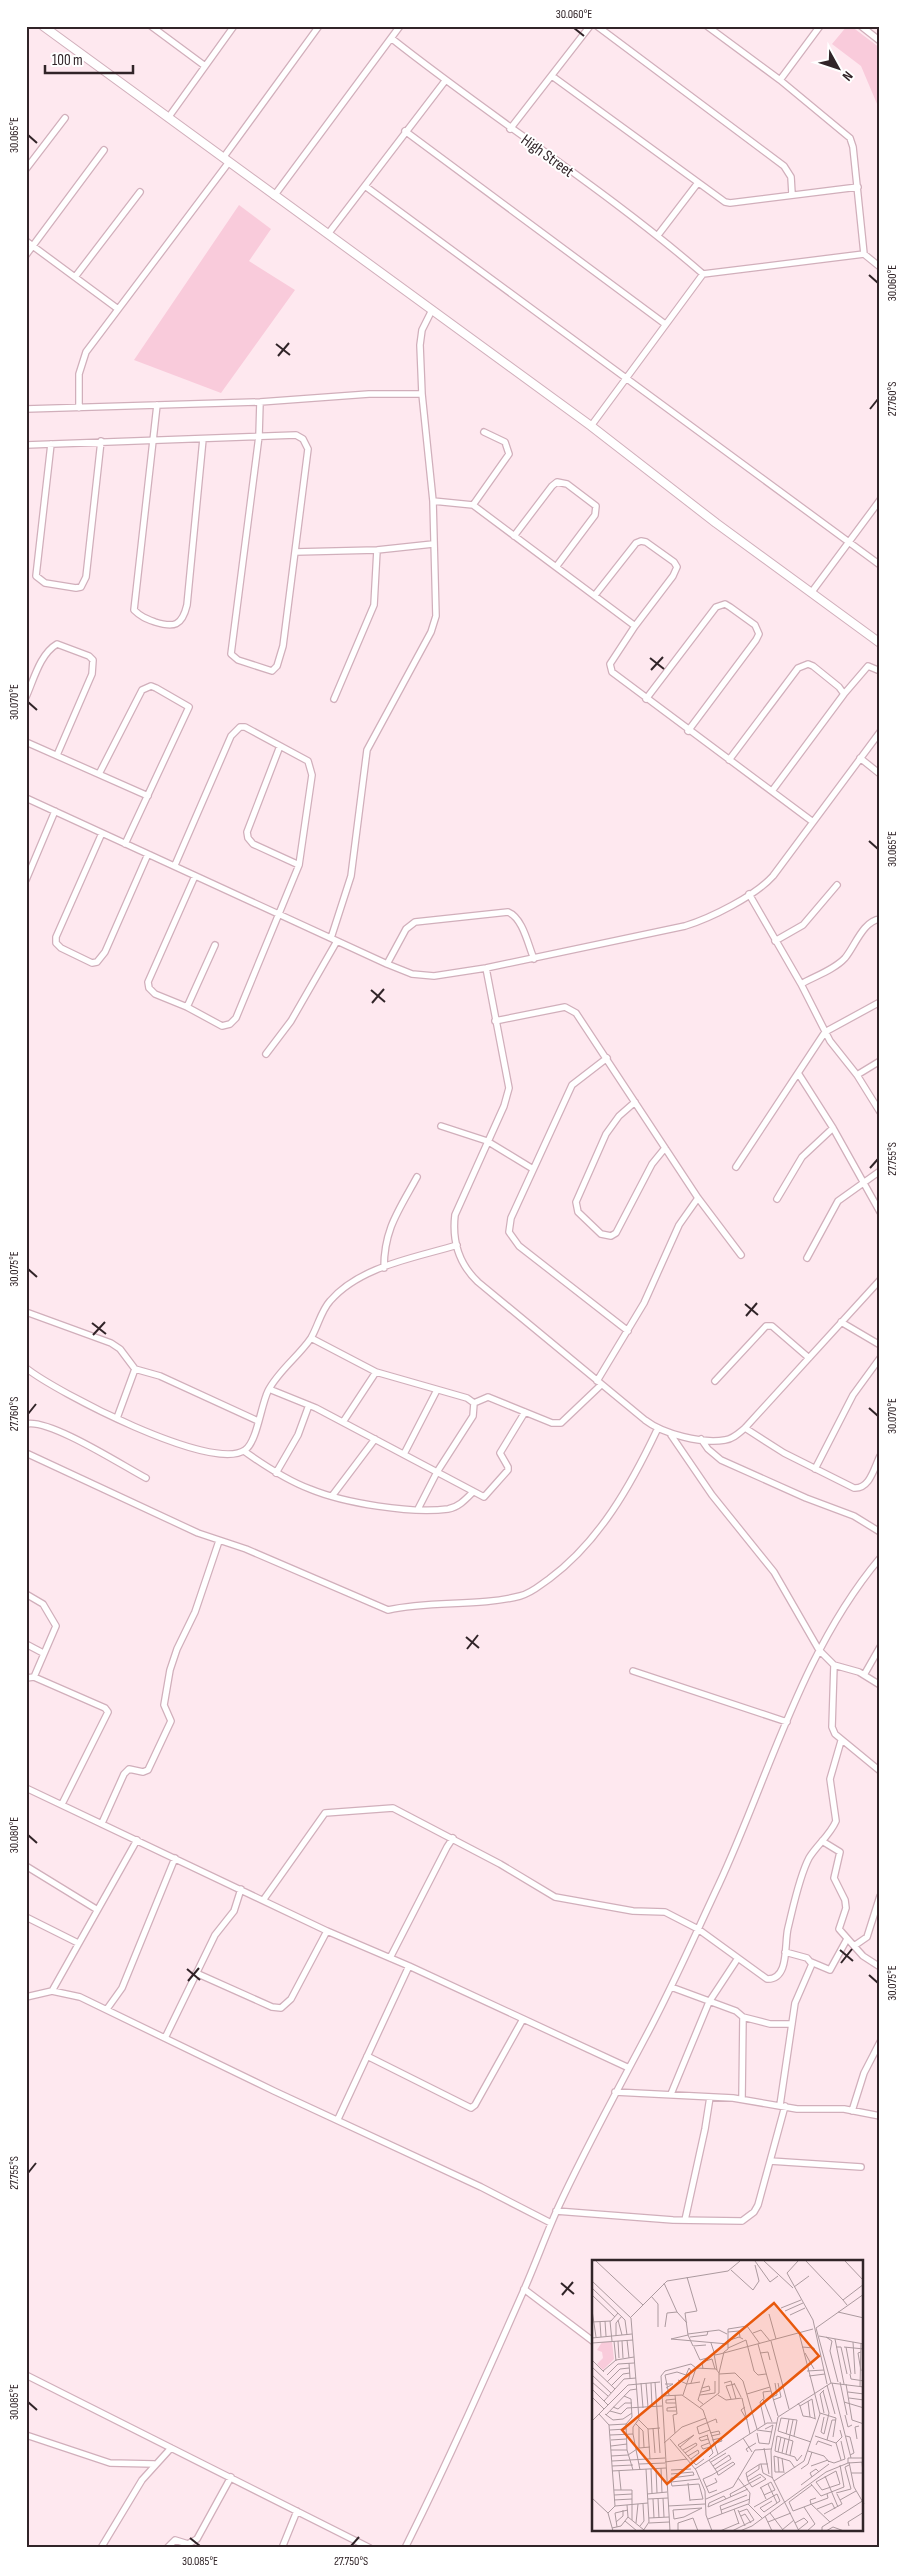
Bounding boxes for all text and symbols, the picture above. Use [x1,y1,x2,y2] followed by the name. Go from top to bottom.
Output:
[556,7,592,22] text: 30.060°E
[45,42,132,74] scale bar
[814,42,864,92] north arrow
[52,51,83,70] text: 100 m
[839,68,856,84] text: N
[7,117,22,153] text: 30.065°E
[517,131,577,182] street label: High Street
[885,265,900,301] text: 30.060°E
[885,382,900,416] text: 27.760°S
[7,684,22,720] text: 30.070°E
[885,831,900,867] text: 30.065°E
[885,1142,900,1176] text: 27.755°S
[7,1251,22,1287] text: 30.075°E
[7,1397,22,1431] text: 27.760°S
[885,1398,900,1434] text: 30.070°E
[7,1817,22,1853] text: 30.080°E
[885,1965,900,2001] text: 30.075°E
[7,2156,22,2190] text: 27.755°S
[592,2260,864,2532] inset map
[7,2384,22,2420] text: 30.085°E
[182,2554,218,2569] text: 30.085°E
[334,2554,368,2569] text: 27.750°S

